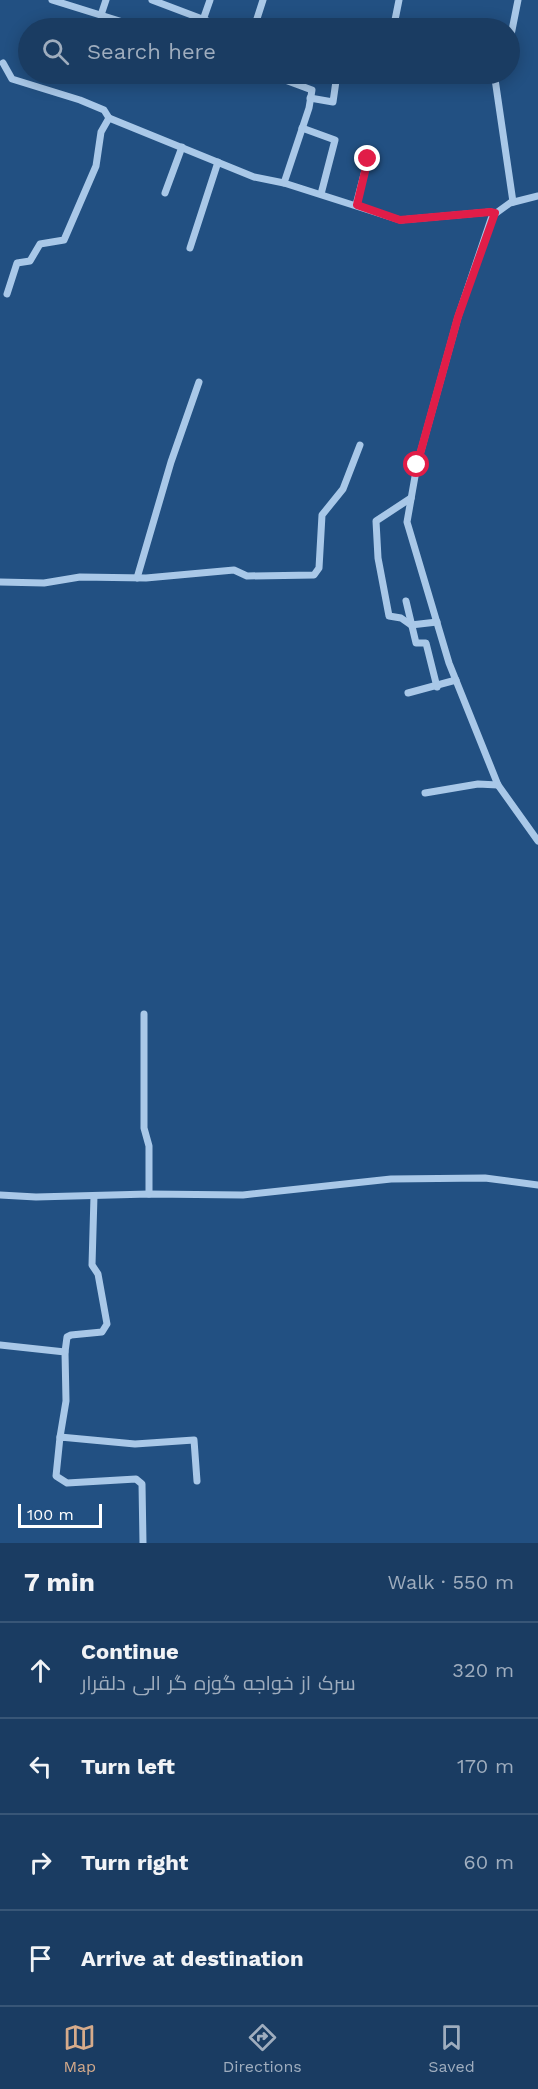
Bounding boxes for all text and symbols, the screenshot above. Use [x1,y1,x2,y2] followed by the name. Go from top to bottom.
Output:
[18,18,520,84] search box
[39,35,72,68] icon: search
[87,39,216,64] text: Search here
[354,145,380,171] route end
[403,451,429,477] route start
[18,1501,102,1528] scale bar
[27,1505,74,1524] text: 100 m
[24,1567,95,1597] text: 7 min
[387,1570,514,1594] text: Walk · 550 m
[81,1639,179,1664] text: Continue
[24,1654,57,1687] icon: ahead
[452,1658,514,1682] text: 320 m
[81,1671,356,1695] text: سرک از خواجه گوزه گر الی دلقرار
[24,1750,57,1783] icon: left
[81,1754,175,1779] text: Turn left
[457,1754,514,1778] text: 170 m
[24,1846,57,1879] icon: right
[81,1850,188,1875] text: Turn right
[464,1850,514,1874] text: 60 m
[24,1942,57,1975] icon: arrive
[81,1946,304,1971] text: Arrive at destination
[63,2021,96,2076] tab: Map
[223,2021,302,2076] tab: Directions
[428,2021,475,2076] tab: Saved

